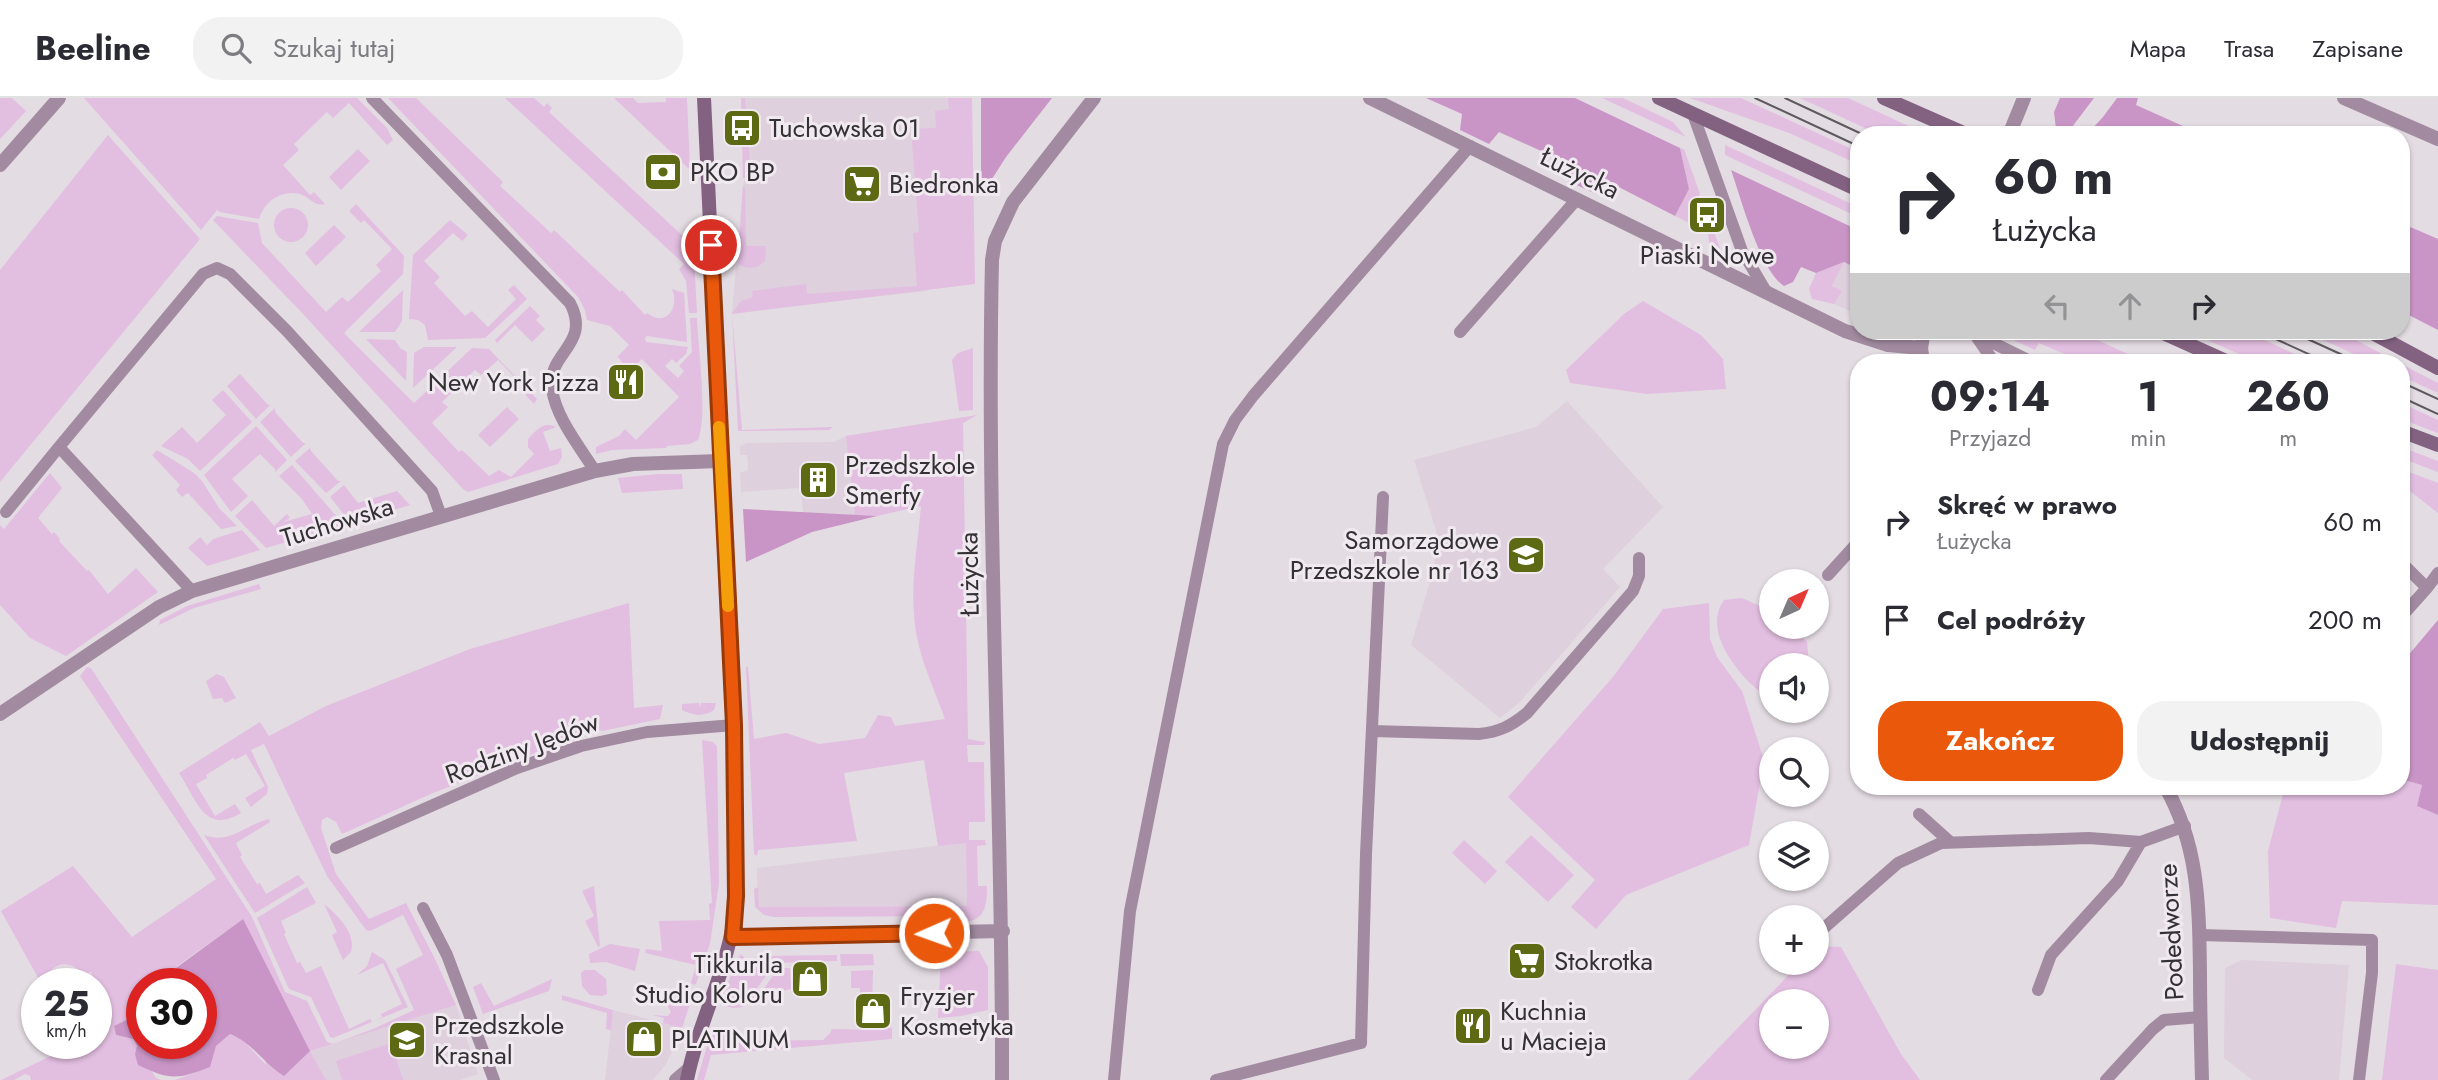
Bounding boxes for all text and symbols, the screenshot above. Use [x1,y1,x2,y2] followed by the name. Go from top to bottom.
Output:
[193,17,683,80] search box
[35,25,151,72] text: Beeline
[217,29,255,67] icon: search
[273,29,396,67] text: Szukaj tutaj
[2130,31,2186,66] text: Mapa
[2224,31,2274,66] text: Trasa
[2312,31,2403,66] text: Zapisane
[721,107,763,149] bus stop icon: Tuchowska 01
[769,109,920,147] place label: Tuchowska 01
[1533,137,1626,209] street label: Łużycka
[1993,142,2113,212] text: 60 m
[642,151,684,193] bank icon: PKO BP
[690,153,775,191] place label: PKO BP
[1878,154,1969,245] icon: right
[841,163,883,205] supermarket icon: Biedronka
[889,165,999,203] place label: Biedronka
[1686,194,1728,236] bus stop icon: Piaski Nowe
[1993,207,2097,253] text: Łużycka
[681,215,741,275] pin
[692,226,730,264] icon: arrive
[1640,236,1774,274] place label: Piaski Nowe
[2038,287,2076,325] icon: left
[2111,287,2149,325] icon: ahead
[2184,287,2222,325] icon: right
[605,361,647,403] restaurant icon: New York Pizza
[428,363,599,401] place label: New York Pizza
[1930,366,2050,427] text: 09:14
[2138,366,2159,427] text: 1
[2246,366,2330,427] text: 260
[1949,421,2031,455] text: Przyjazd
[2130,421,2166,455] text: min
[2279,421,2297,455] text: m
[845,446,975,514] place label: Przedszkole Smerfy
[797,459,839,501] building icon: Przedszkole Smerfy
[1937,486,2117,524] text: Skręć w prawo
[276,487,398,557] street label: Tuchowska
[1878,503,1916,541] icon: right
[2323,503,2382,541] text: 60 m
[1290,521,1499,589] place label: Samorządowe Przedszkole nr 163
[1937,524,2012,558] text: Łużycka
[949,532,989,617] street label: Łużycka
[1505,534,1547,576] school or university icon: Samorządowe Przedszkole nr 163
[1759,569,1829,639] north arrow
[1759,569,1829,1059] map controls
[1878,601,1916,639] icon: arrive
[1937,601,2085,639] text: Cel podróży
[2308,601,2382,639] text: 200 m
[1759,653,1829,723] button: sound
[1878,701,2123,781] button: Zakończ
[2137,701,2382,781] button: Udostępnij
[440,703,604,793] street label: Rodziny Jędów
[1759,737,1829,807] button: search
[1759,821,1829,891] button: layers
[2148,863,2194,1001] street label: Podedworze
[897,896,971,970] position arrow
[1759,905,1829,975] button: +
[1506,940,1548,982] supermarket icon: Stokrotka
[1554,942,1653,980] place label: Stokrotka
[634,945,783,1013] place label: Tikkurila Studio Koloru
[789,958,831,1000] shop icon: Tikkurila Studio Koloru
[126,968,217,1059] speed limit sign: 30
[900,977,1014,1045] place label: Fryzjer Kosmetyka
[44,979,89,1029] text: 25
[1759,989,1829,1059] button: −
[852,990,894,1032] shop icon: Fryzjer Kosmetyka
[1500,992,1607,1060] place label: Kuchnia u Macieja
[1452,1005,1494,1047] restaurant icon: Kuchnia u Macieja
[434,1006,564,1074] place label: Przedszkole Krasnal
[46,1018,87,1044] text: km/h
[623,1018,665,1060] shop icon: PLATINUM
[386,1019,428,1061] school or university icon: Przedszkole Krasnal
[671,1020,789,1058] place label: PLATINUM

